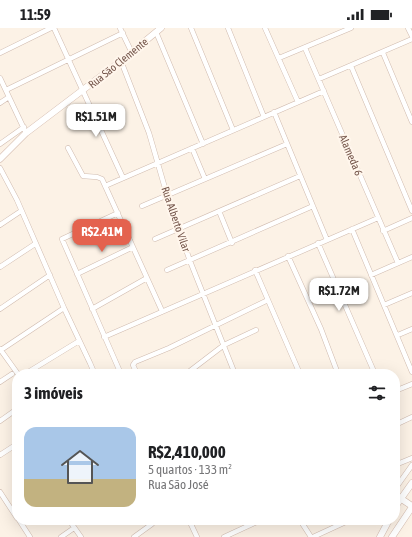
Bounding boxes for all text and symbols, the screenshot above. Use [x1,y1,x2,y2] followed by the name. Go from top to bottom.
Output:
[20,6,51,23] text: 11:59
[86,35,150,91] street label: Rua São Clemente
[59,104,133,138] pin: R$1.51M
[75,109,117,124] text: R$1.51M
[337,133,365,177] street label: Alameda 6
[159,185,193,254] street label: Rua Alberto Vilar
[65,219,139,253] pin: R$2.41M
[81,224,123,239] text: R$2.41M
[302,278,376,312] pin: R$1.72M
[318,283,360,298] text: R$1.72M
[366,382,388,404] icon: filters
[24,383,83,403] text: 3 imóveis
[148,442,226,462] text: R$2,410,000
[56,443,104,491] icon: home
[148,462,232,477] text: 5 quartos · 133 m²
[148,477,209,492] text: Rua São José

